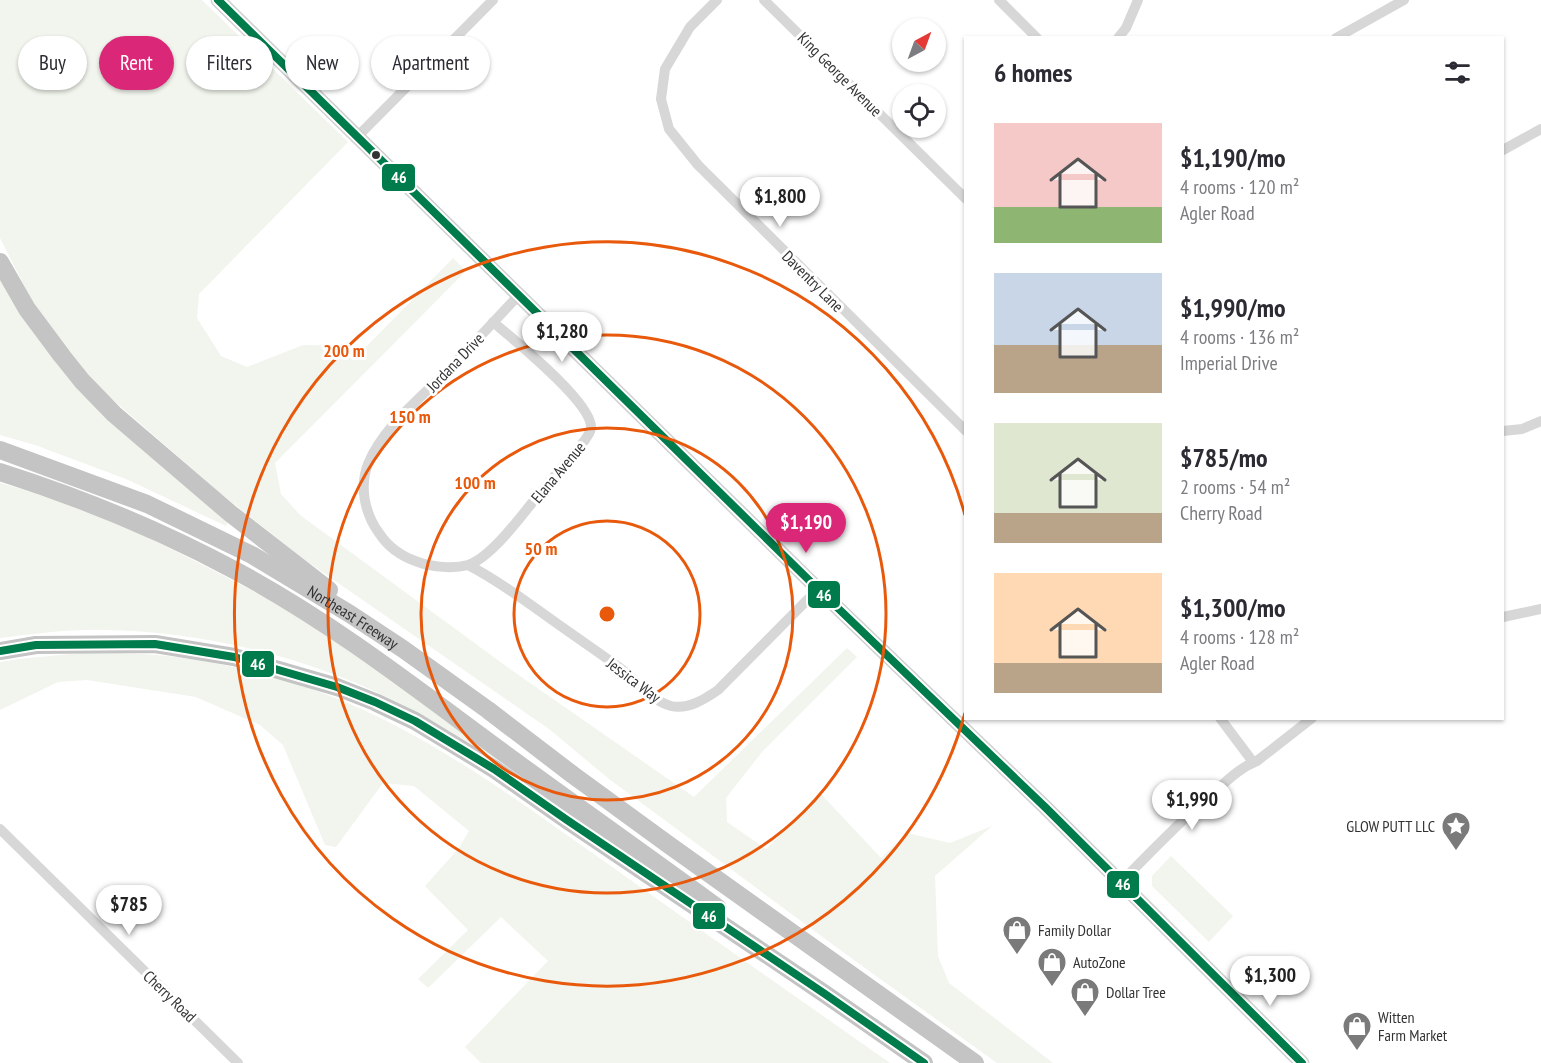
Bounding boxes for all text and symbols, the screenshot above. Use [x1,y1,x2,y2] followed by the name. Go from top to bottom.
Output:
[892,18,946,72] north arrow
[892,18,946,138] map controls
[794,28,886,120] street label: King George Avenue
[18,36,87,90] chip: Buy
[99,36,174,90] chip: Rent
[186,36,273,90] chip: Filters
[285,36,359,90] chip: New
[371,36,490,90] chip: Apartment
[994,56,1072,89] text: 6 homes
[1441,56,1474,89] icon: filters
[892,84,946,138] button: locate
[1180,141,1286,174] text: $1,190/mo
[1042,147,1114,219] icon: home
[370,149,382,161] unlabelled marker
[381,163,416,192] line badge: 46
[391,167,407,187] text: 46
[1180,174,1299,200] text: 4 rooms · 120 m²
[731,177,829,228] pin: $1,800
[754,183,806,209] text: $1,800
[1180,200,1255,226] text: Agler Road
[778,246,848,316] street label: Daventry Lane
[1180,291,1286,324] text: $1,990/mo
[1042,297,1114,369] icon: home
[513,312,611,363] pin: $1,280
[536,318,588,344] text: $1,280
[1180,324,1299,350] text: 4 rooms · 136 m²
[421,328,488,396] street label: Jordana Drive
[323,339,365,362] text: 200 m
[1180,350,1278,376] text: Imperial Drive
[389,405,431,428] text: 150 m
[527,437,589,507] street label: Elana Avenue
[1180,441,1268,474] text: $785/mo
[1042,447,1114,519] icon: home
[454,471,496,494] text: 100 m
[1180,474,1290,500] text: 2 rooms · 54 m²
[1180,500,1262,526] text: Cherry Road
[757,503,855,554] pin: $1,190
[780,509,832,535] text: $1,190
[525,537,557,560] text: 50 m
[807,580,841,609] line badge: 46
[304,581,402,653] street label: Northeast Freeway
[816,585,832,605] text: 46
[1180,591,1286,624] text: $1,300/mo
[1042,597,1114,669] icon: home
[597,604,617,624] centre of rings
[1180,624,1299,650] text: 4 rooms · 128 m²
[241,650,275,678] line badge: 46
[1180,650,1255,676] text: Agler Road
[602,653,665,707] street label: Jessica Way
[250,654,266,674] text: 46
[1143,780,1241,831] pin: $1,990
[1166,786,1218,812] text: $1,990
[1440,810,1472,852] place icon: GLOW PUTT LLC
[1346,816,1435,836] place label: GLOW PUTT LLC
[1106,870,1140,899] line badge: 46
[1115,874,1131,894] text: 46
[93,885,165,936] pin: $785
[110,891,148,917] text: $785
[692,902,726,930] line badge: 46
[701,906,717,926] text: 46
[1001,914,1033,956] shop icon: Family Dollar
[1038,920,1112,940] place label: Family Dollar
[1036,946,1068,988] shop icon: AutoZone
[1073,952,1126,972] place label: AutoZone
[1221,956,1319,1007] pin: $1,300
[1244,962,1296,988] text: $1,300
[139,966,201,1026] street label: Cherry Road
[1069,976,1101,1018] shop icon: Dollar Tree
[1106,982,1166,1002] place label: Dollar Tree
[1378,1007,1448,1045] place label: Witten Farm Market
[1341,1010,1373,1052] shop icon: Witten Farm Market

